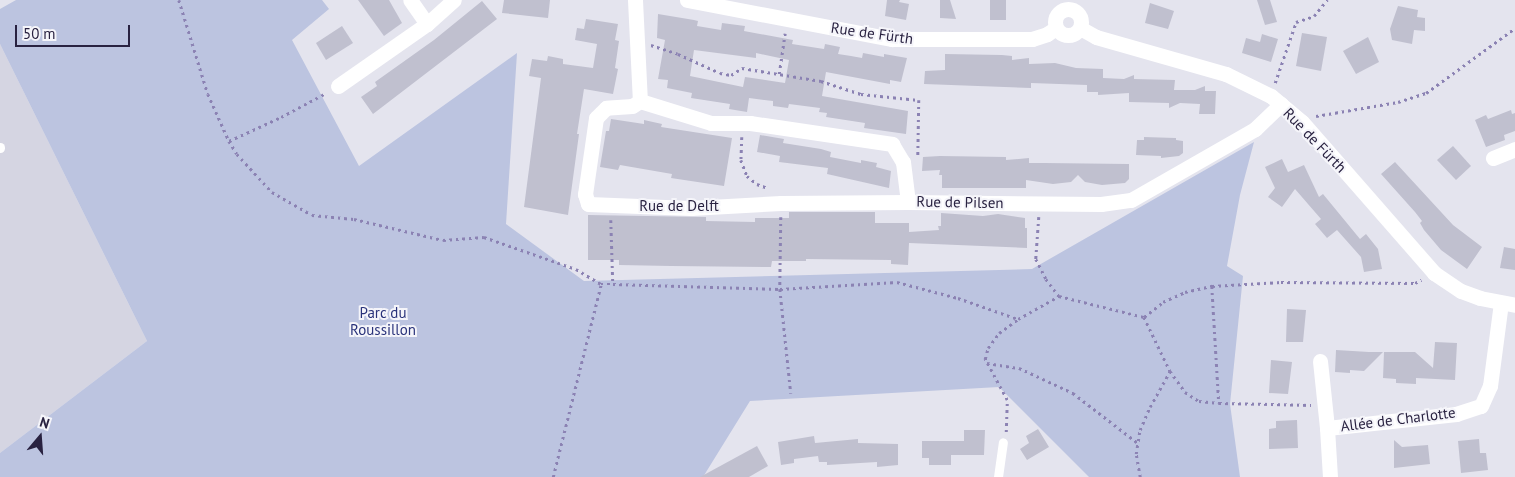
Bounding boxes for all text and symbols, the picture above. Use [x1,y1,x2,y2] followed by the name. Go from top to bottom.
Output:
[18,15,132,47] scale bar
[830,18,914,48] street label: Rue de Fürth
[23,24,56,43] text: 50 m
[1280,104,1350,176] street label: Rue de Fürth
[916,192,1004,212] street label: Rue de Pilsen
[639,197,719,215] street label: Rue de Delft
[350,303,416,338] park label: Parc du Roussillon
[1340,403,1456,435] street label: Allée de Charlotte
[15,412,65,462] north arrow
[37,413,52,433] text: N

